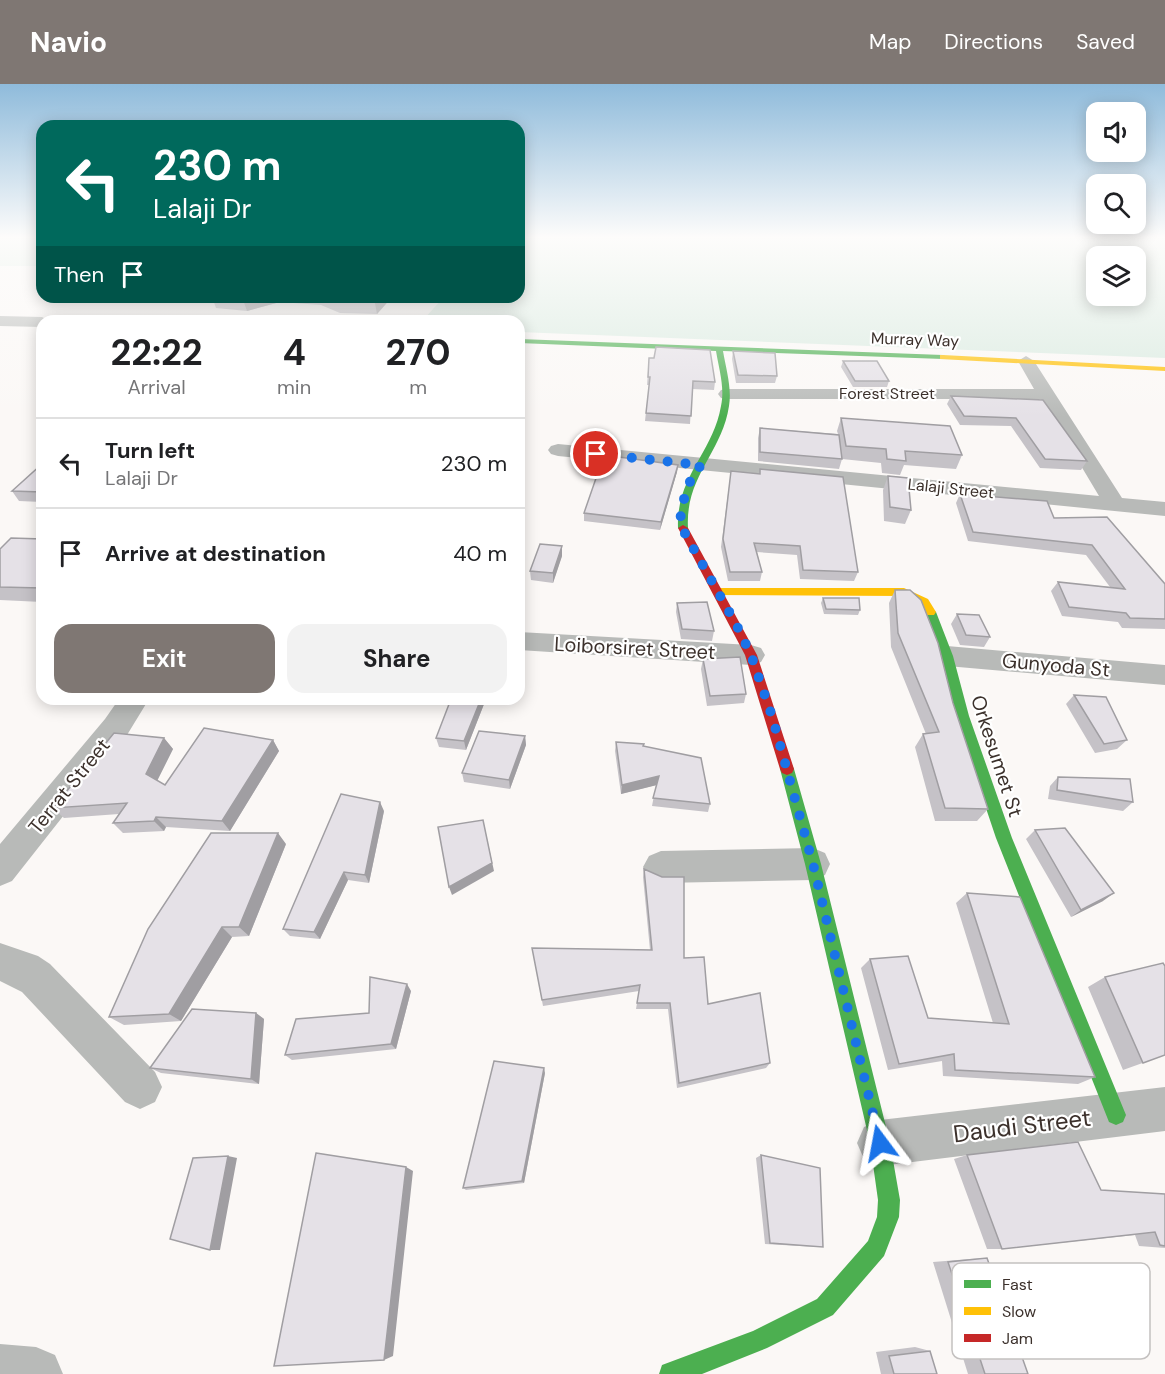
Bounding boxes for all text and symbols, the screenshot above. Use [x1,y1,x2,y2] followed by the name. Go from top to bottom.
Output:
[30,24,107,61] text: Navio
[869,28,911,56] text: Map
[944,28,1043,56] text: Directions
[1076,28,1135,56] text: Saved
[1086,102,1146,306] map controls
[1086,102,1146,162] button: sound
[153,138,282,193] text: 230 m
[54,144,132,222] icon: left
[1086,174,1146,234] button: search
[153,191,251,226] text: Lalaji Dr
[1086,246,1146,306] button: layers
[116,258,149,291] icon: arrive
[54,260,104,289] text: Then
[871,327,959,352] street label: Murray Way
[110,329,203,376] text: 22:22
[282,329,306,376] text: 4
[386,329,451,376] text: 270
[127,374,186,400] text: Arrival
[277,374,311,400] text: min
[409,374,427,400] text: m
[839,383,935,404] street label: Forest Street
[570,428,621,479] pin
[105,436,195,465] text: Turn left
[579,437,612,470] icon: arrive
[54,447,87,480] icon: left
[441,449,507,478] text: 230 m
[105,465,178,491] text: Lalaji Dr
[907,474,995,503] street label: Lalaji Street
[54,537,87,570] icon: arrive
[105,539,326,568] text: Arrive at destination
[453,539,507,568] text: 40 m
[54,624,275,693] button: Exit
[287,624,507,693] button: Share
[554,631,716,665] street label: Loiborsiret Street
[1001,647,1111,683] street label: Gunyoda St
[965,692,1029,820] street label: Orkesumet St
[22,733,116,839] street label: Terrat Street
[951,1102,1093,1149] street label: Daudi Street
[848,1111,912,1175] position arrow
[952,1263,1150,1359] legend
[1002,1274,1033,1295] text: Fast
[1002,1301,1036,1322] text: Slow
[1002,1328,1033,1349] text: Jam

